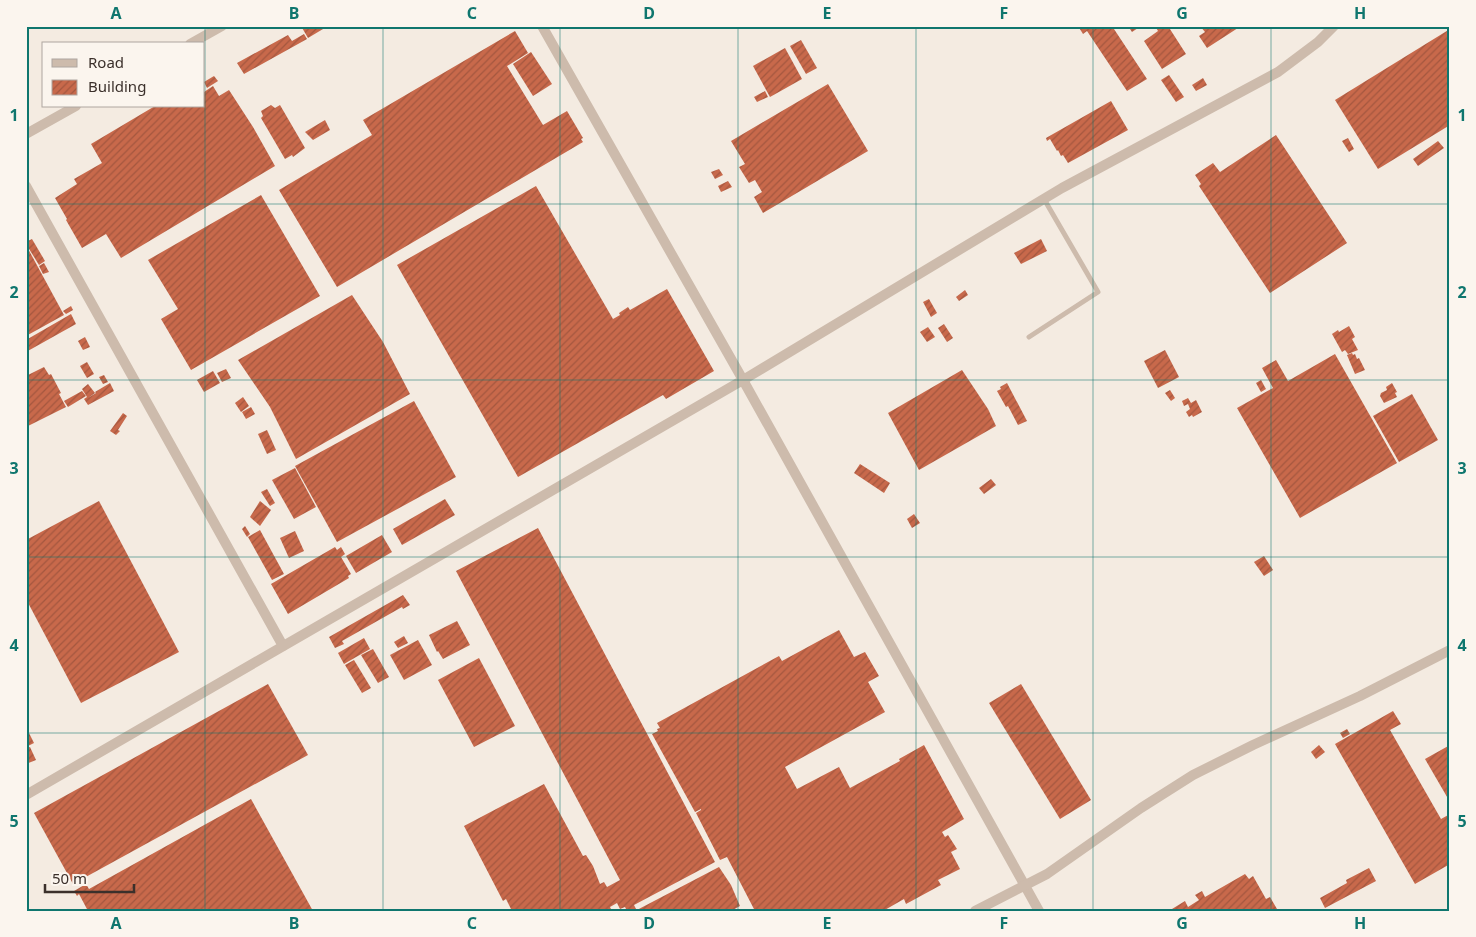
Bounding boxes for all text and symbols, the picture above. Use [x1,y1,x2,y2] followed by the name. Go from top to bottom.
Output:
[110,2,122,24] text: A
[289,2,299,24] text: B
[467,2,477,24] text: C
[643,2,655,24] text: D
[823,2,832,24] text: E
[1000,2,1008,24] text: F
[1176,2,1188,24] text: G
[1354,2,1366,24] text: H
[42,42,205,108] legend
[88,52,124,72] text: Road
[88,76,146,96] text: Building
[9,104,19,126] text: 1
[1457,104,1467,126] text: 1
[9,281,19,303] text: 2
[1457,281,1467,303] text: 2
[9,457,19,479] text: 3
[1457,457,1467,479] text: 3
[9,634,19,656] text: 4
[1457,634,1467,656] text: 4
[9,810,19,832] text: 5
[1457,810,1467,832] text: 5
[45,862,134,894] scale bar
[52,868,87,888] text: 50 m
[110,912,122,934] text: A
[289,912,299,934] text: B
[467,912,477,934] text: C
[643,912,655,934] text: D
[823,912,832,934] text: E
[1000,912,1008,934] text: F
[1176,912,1188,934] text: G
[1354,912,1366,934] text: H

